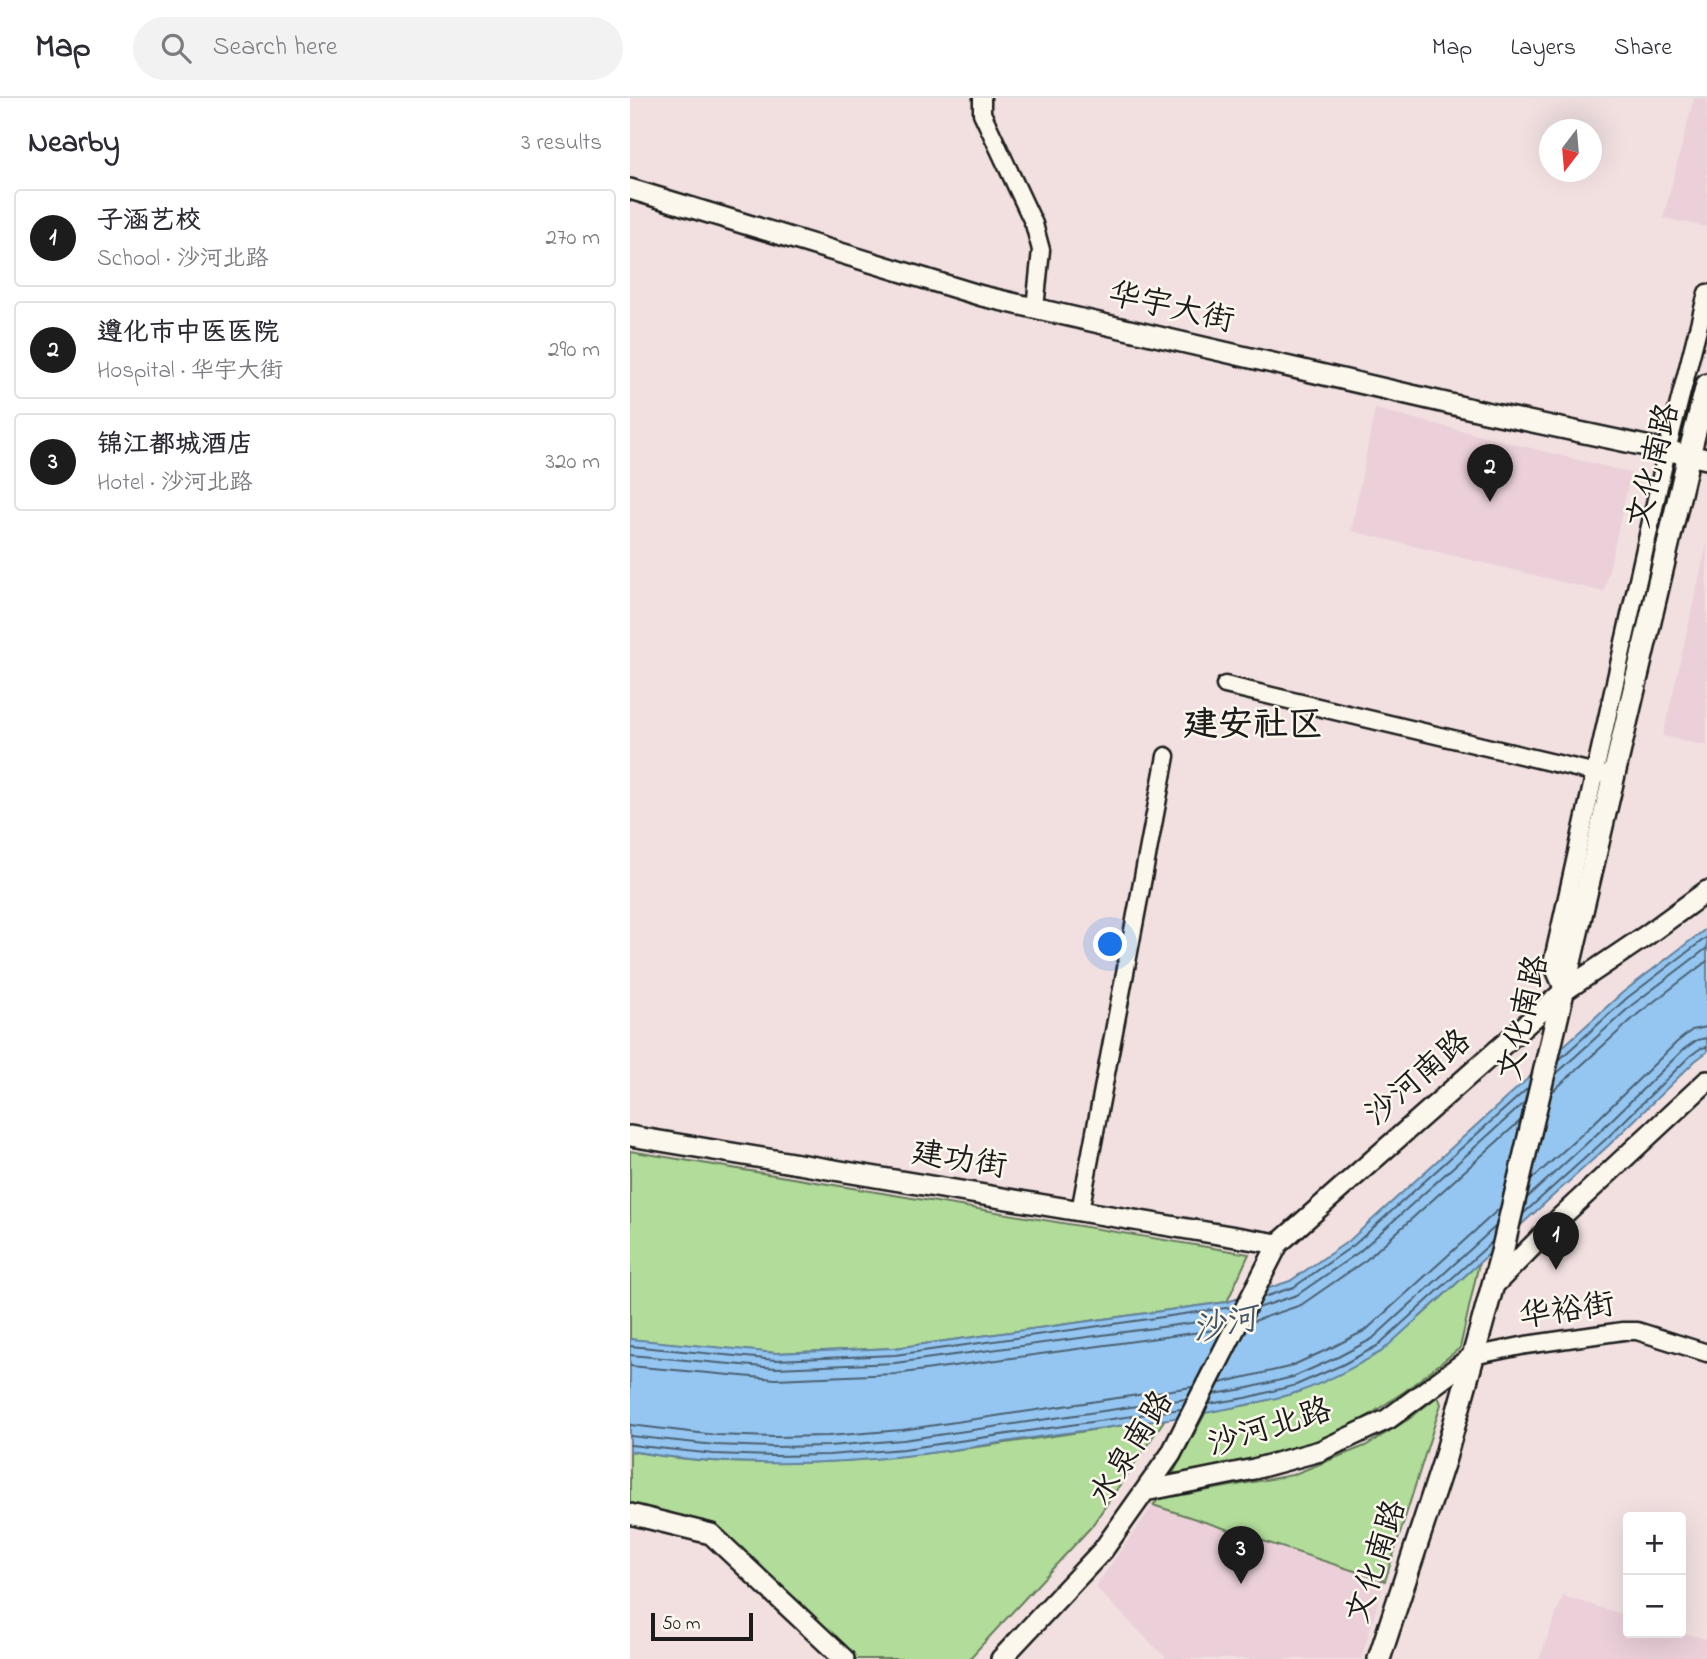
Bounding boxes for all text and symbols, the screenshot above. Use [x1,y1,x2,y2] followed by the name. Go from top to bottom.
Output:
[133,17,623,80] search box
[35,24,91,72] text: Map
[157,29,195,67] icon: search
[213,29,337,67] text: Search here
[1432,31,1472,66] text: Map
[1510,31,1576,66] text: Layers
[1614,31,1672,66] text: Share
[1539,119,1602,182] north arrow
[28,122,120,166] text: Nearby
[521,127,602,160] text: 3 results
[97,203,201,241] text: 子涵艺校
[49,222,57,255] text: 1
[546,222,600,255] text: 270 m
[97,243,268,276] text: School · 沙河北路
[1103,272,1239,346] street label: 华宇大街
[97,315,279,353] text: 遵化市中医医院
[47,334,59,367] text: 2
[548,334,600,367] text: 290 m
[97,355,283,388] text: Hospital · 华宇大街
[1617,398,1693,534] street label: 文化南路
[97,427,253,465] text: 锦江都城酒店
[1467,444,1513,502] pin: 2
[48,446,58,479] text: 3
[546,446,600,479] text: 320 m
[97,467,253,500] text: Hotel · 沙河北路
[1183,701,1323,752] district label: 建安社区
[1093,927,1127,961] your location
[1488,950,1562,1086] street label: 文化南路
[1355,1019,1483,1139] street label: 沙河南路
[908,1130,1010,1192] street label: 建功街
[1533,1212,1579,1270] pin: 1
[1516,1282,1618,1342] street label: 华裕街
[1188,1295,1267,1356] water label: 沙河
[1079,1382,1187,1516] street label: 水泉南路
[1202,1388,1338,1470] street label: 沙河北路
[1336,1494,1420,1630] street label: 文化南路
[1623,1512,1686,1638] map controls
[1623,1512,1686,1575] button: +
[1218,1526,1264,1584] pin: 3
[1623,1575,1686,1638] button: −
[651,1610,752,1642] scale bar
[662,1611,701,1638] text: 50 m

